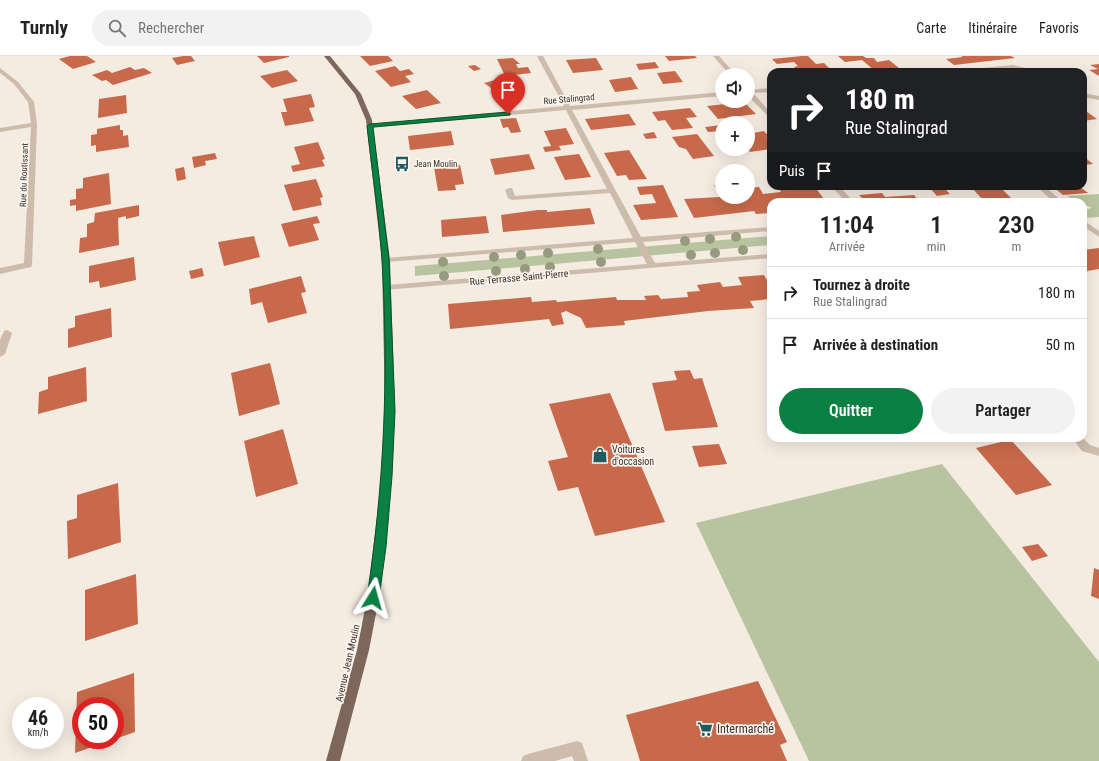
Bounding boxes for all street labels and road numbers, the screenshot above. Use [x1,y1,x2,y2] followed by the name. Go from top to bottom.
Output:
[543,92,595,106] street label: Rue Stalingrad
[18,142,30,207] street label: Rue du Routissant
[469,268,569,287] street label: Rue Terrasse Saint-Pierre
[333,623,362,703] street label: Avenue Jean Moulin

